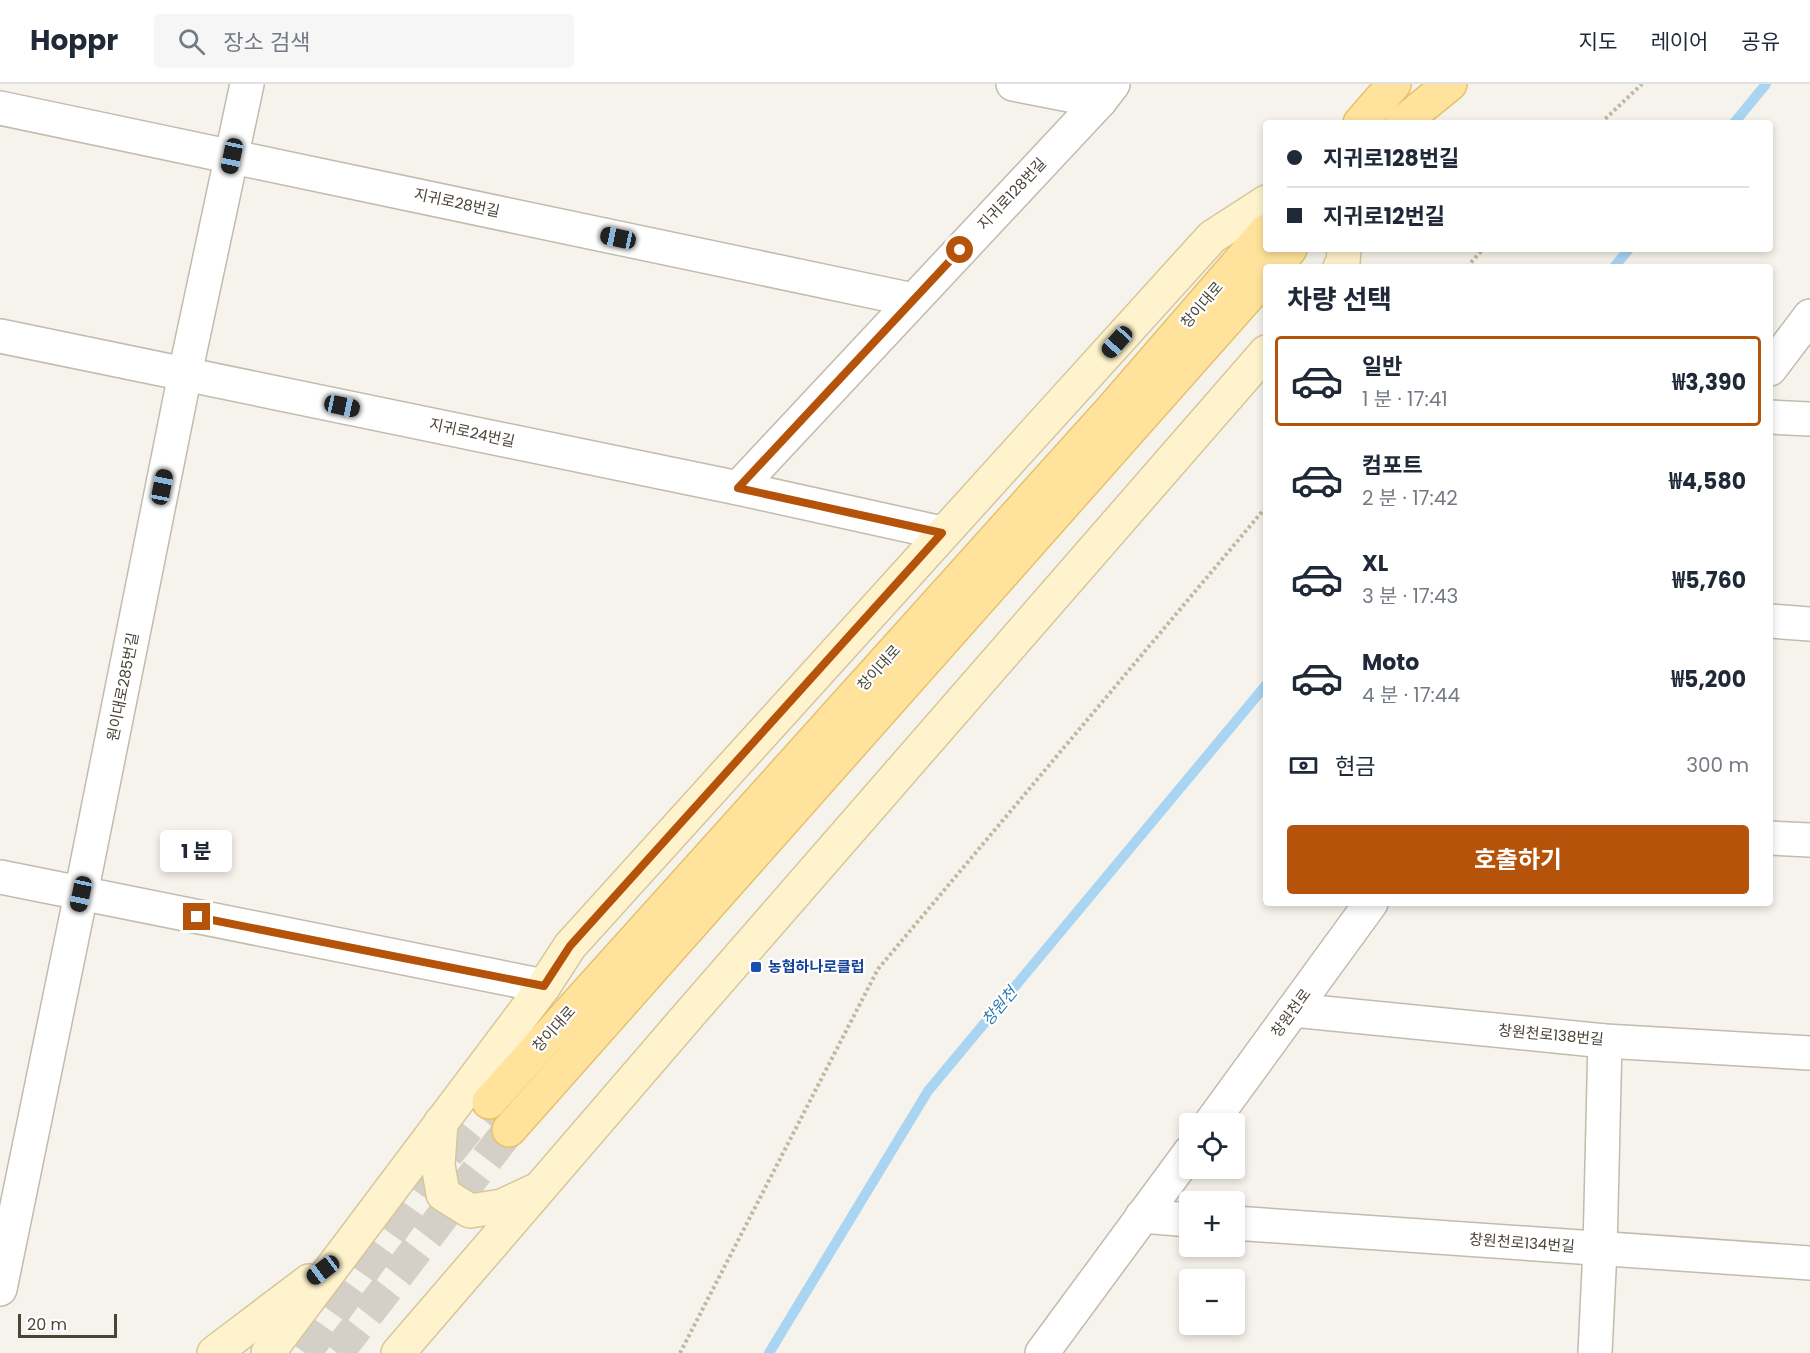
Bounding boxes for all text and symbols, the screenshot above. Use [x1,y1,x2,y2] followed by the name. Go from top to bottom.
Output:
[154,14,574,68] search box
[30,21,118,60] text: Hoppr
[175,25,208,58] icon: search
[223,27,310,58] text: 장소 검색
[1579,27,1617,56] text: 지도
[1650,27,1708,56] text: 레이어
[1741,27,1780,56] text: 공유
[219,137,245,175] car
[1323,143,1459,174] text: 지귀로128번길
[973,153,1051,234] street label: 지귀로128번길
[412,183,502,222] street label: 지귀로28번길
[1323,201,1445,232] text: 지귀로12번길
[599,225,637,251] car
[946,236,973,263] route start
[1176,277,1228,332] street label: 창이대로
[1287,281,1392,318] text: 차량 선택
[1098,323,1136,361] car
[1362,351,1402,382] text: 일반
[1290,354,1344,408] icon: car
[1672,367,1746,398] text: ₩3,390
[1362,385,1448,413] text: 1 분 · 17:41
[323,393,361,419] car
[427,413,517,452] street label: 지귀로24번길
[1362,450,1423,481] text: 컴포트
[1290,453,1344,507] icon: car
[1669,466,1746,497] text: ₩4,580
[150,468,174,506] car
[1362,484,1458,512] text: 2 분 · 17:42
[1362,548,1388,579] text: XL
[1290,552,1344,606] icon: car
[1672,565,1746,596] text: ₩5,760
[1362,582,1458,610] text: 3 분 · 17:43
[102,631,143,743] street label: 원이대로285번길
[852,640,905,695] street label: 창이대로
[1362,647,1419,678] text: Moto
[1290,651,1344,705] icon: car
[1671,664,1746,695] text: ₩5,200
[1362,681,1460,709] text: 4 분 · 17:44
[1287,749,1320,782] icon: cash
[1335,751,1375,782] text: 현금
[1686,751,1749,779] text: 300 m
[1287,825,1749,894] button: 호출하기
[161,830,233,872] callout: 1 분
[181,837,211,865] text: 1 분
[68,875,94,913] car
[183,903,210,930] route end
[768,956,865,977] place label: 농협하나로클럽
[749,960,763,974] marker: 농협하나로클럽
[976,980,1024,1031] water label: 창원천
[1266,984,1315,1041] street label: 창원천로
[527,1001,580,1056] street label: 창이대로
[1497,1019,1605,1050] street label: 창원천로138번길
[1179,1113,1245,1335] map controls
[1179,1113,1245,1179] button: locate
[1179,1191,1245,1257] button: +
[1468,1228,1576,1257] street label: 창원천로134번길
[303,1252,343,1288] car
[1179,1269,1245,1335] button: −
[18,1311,117,1338] scale bar
[27,1313,67,1336] text: 20 m

